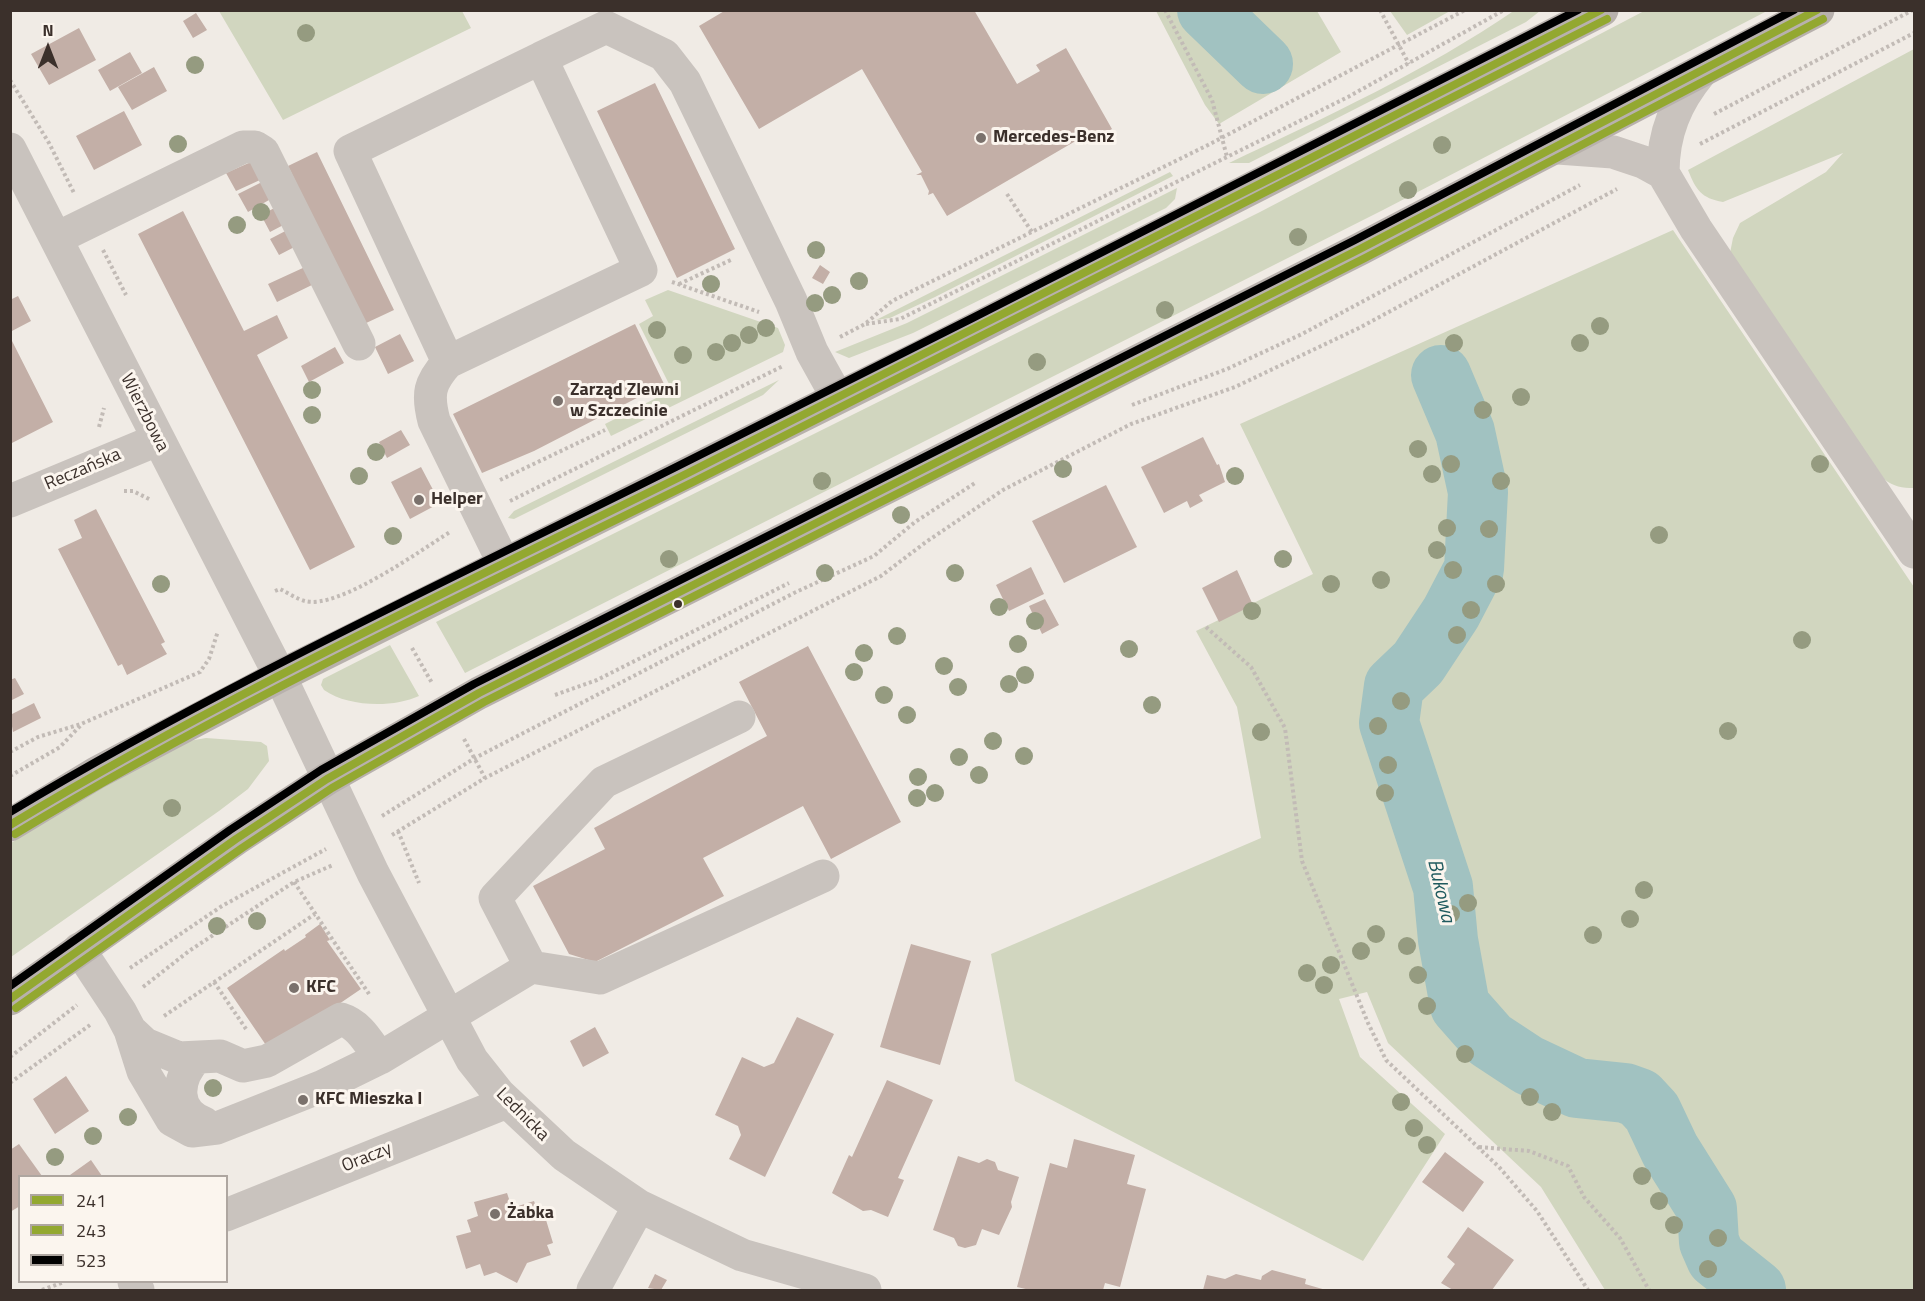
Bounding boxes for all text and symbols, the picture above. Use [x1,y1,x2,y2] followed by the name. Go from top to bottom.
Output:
[18,18,78,78] north arrow
[42,18,54,42] text: N
[993,127,1115,149] place label: Mercedes-Benz
[974,131,988,145] marker: Mercedes-Benz
[115,370,173,456] street label: Wierzbowa
[570,380,679,422] place label: Zarząd Zlewni w Szczecinie
[551,394,565,408] marker: Zarząd Zlewni w Szczecinie
[42,444,124,496] street label: Reczańska
[431,489,483,511] place label: Helper
[412,493,426,507] marker: Helper
[672,598,684,610] unlabelled marker
[1421,857,1459,925] water label: Bukowa
[306,977,336,999] place label: KFC
[287,981,301,995] marker: KFC
[491,1084,553,1146] street label: Lednicka
[315,1089,422,1111] place label: KFC Mieszka I
[296,1093,310,1107] marker: KFC Mieszka I
[339,1138,395,1178] street label: Oraczy
[18,1175,228,1283] legend
[76,1187,106,1214] text: 241
[507,1203,554,1225] place label: Żabka
[488,1207,502,1221] marker: Żabka
[76,1217,106,1244] text: 243
[76,1247,106,1274] text: 523

